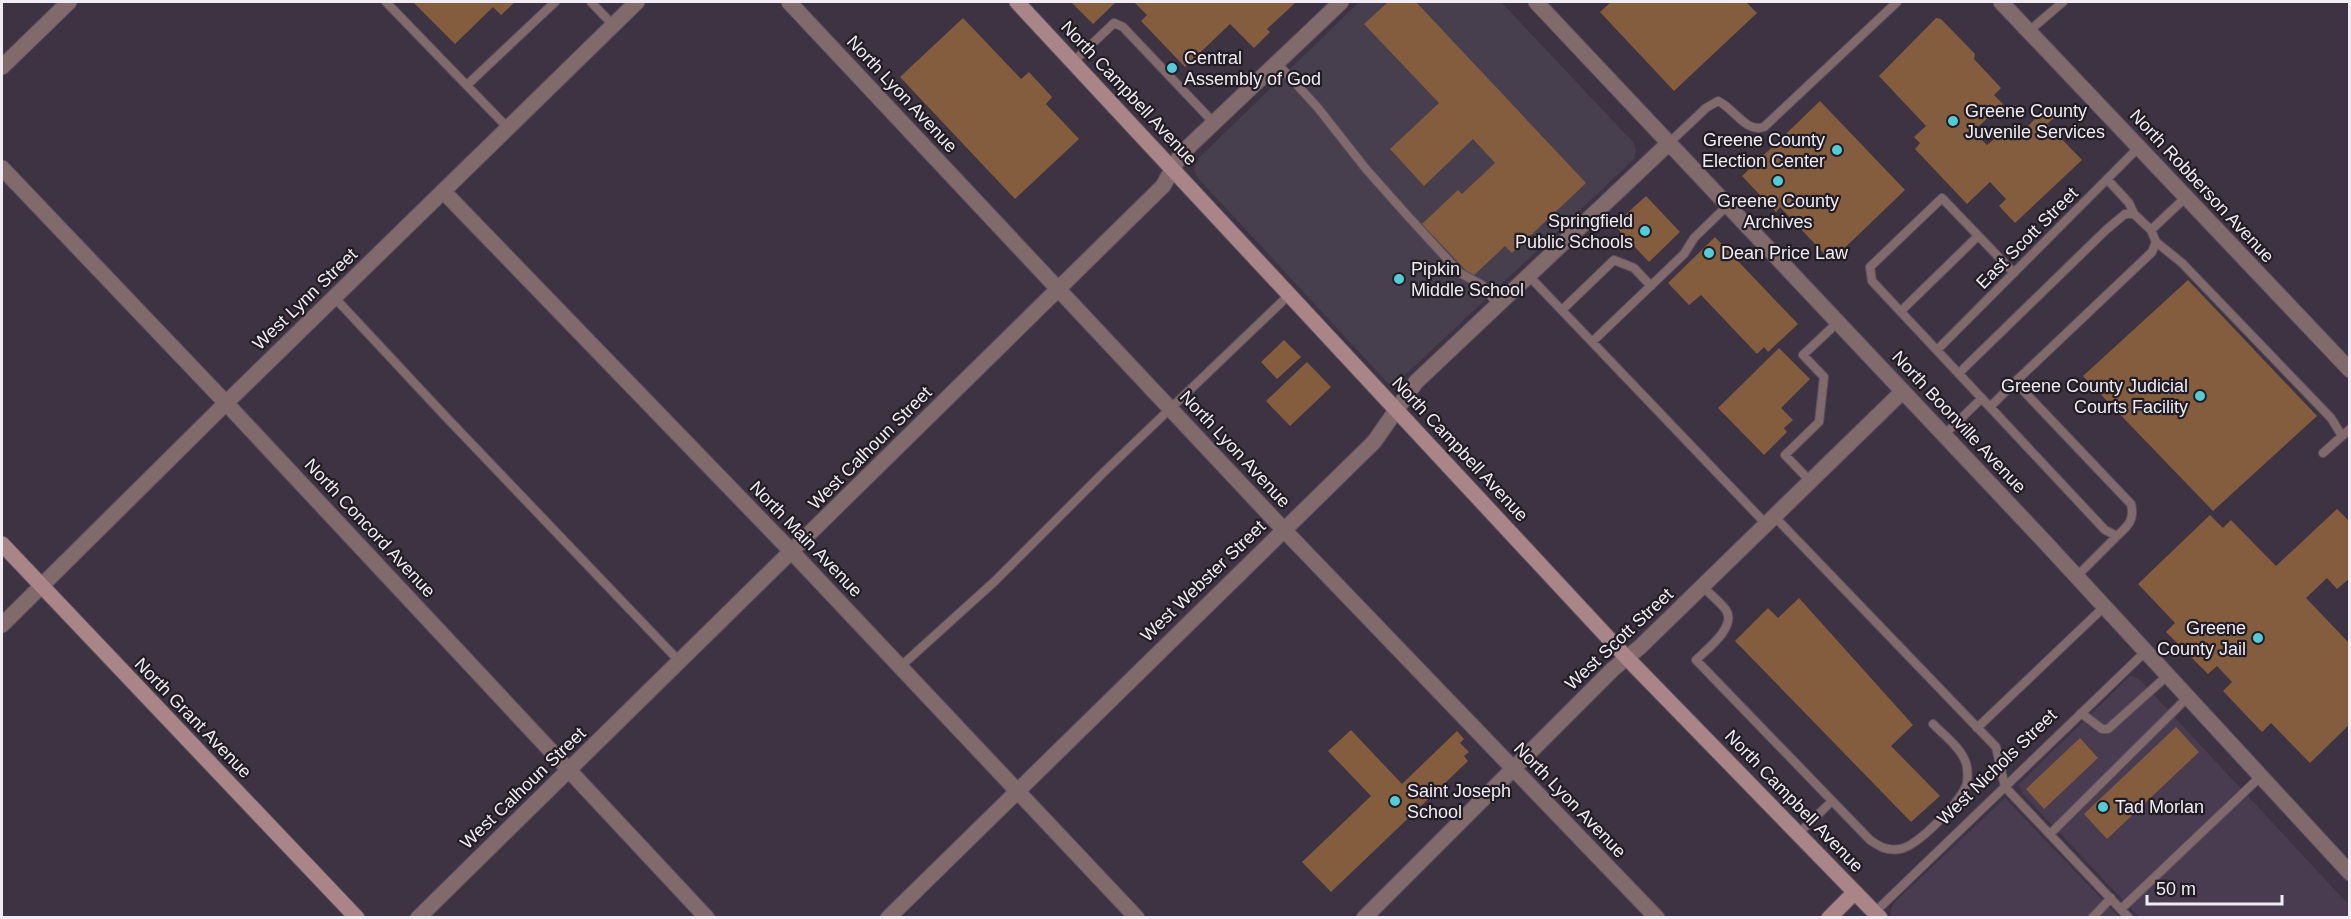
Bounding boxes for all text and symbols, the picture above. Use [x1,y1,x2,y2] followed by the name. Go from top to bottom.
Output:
[1057,17,1201,169] street label: North Campbell Avenue
[843,32,961,156] street label: North Lyon Avenue
[1184,48,1321,89] place label: Central Assembly of God
[1165,61,1179,75] marker: Central Assembly of God
[1965,101,2105,142] place label: Greene County Juvenile Services
[2126,105,2278,267] street label: North Robberson Avenue
[1946,114,1960,128] marker: Greene County Juvenile Services
[1702,130,1825,171] place label: Greene County Election Center
[1830,143,1844,157] marker: Greene County Election Center
[1771,174,1785,188] marker: Greene County Archives
[1972,183,2082,293] street label: East Scott Street
[1717,191,1839,232] place label: Greene County Archives
[1515,211,1633,252] place label: Springfield Public Schools
[1638,224,1652,238] marker: Springfield Public Schools
[1721,243,1849,263] place label: Dean Price Law
[249,244,361,354] street label: West Lynn Street
[1702,246,1716,260] marker: Dean Price Law
[1411,259,1524,300] place label: Pipkin Middle School
[1392,272,1406,286] marker: Pipkin Middle School
[1888,347,2030,497] street label: North Boonville Avenue
[1388,373,1532,525] street label: North Campbell Avenue
[2001,376,2188,417] place label: Greene County Judicial Courts Facility
[804,382,936,514] street label: West Calhoun Street
[1176,387,1294,511] street label: North Lyon Avenue
[2193,389,2207,403] marker: Greene County Judicial Courts Facility
[301,455,439,601] street label: North Concord Avenue
[746,477,866,601] street label: North Main Avenue
[1137,516,1269,646] street label: West Webster Street
[1561,584,1677,694] street label: West Scott Street
[2157,618,2246,659] place label: Greene County Jail
[2251,631,2265,645] marker: Greene County Jail
[131,654,255,782] street label: North Grant Avenue
[1933,705,2061,829] street label: West Nichols Street
[456,723,590,853] street label: West Calhoun Street
[1721,726,1867,876] street label: North Campbell Avenue
[1510,738,1630,862] street label: North Lyon Avenue
[1407,781,1511,822] place label: Saint Joseph School
[1388,794,1402,808] marker: Saint Joseph School
[2115,797,2204,817] place label: Tad Morlan
[2096,800,2110,814] marker: Tad Morlan
[2147,868,2282,906] scale bar
[2156,879,2196,899] text: 50 m

